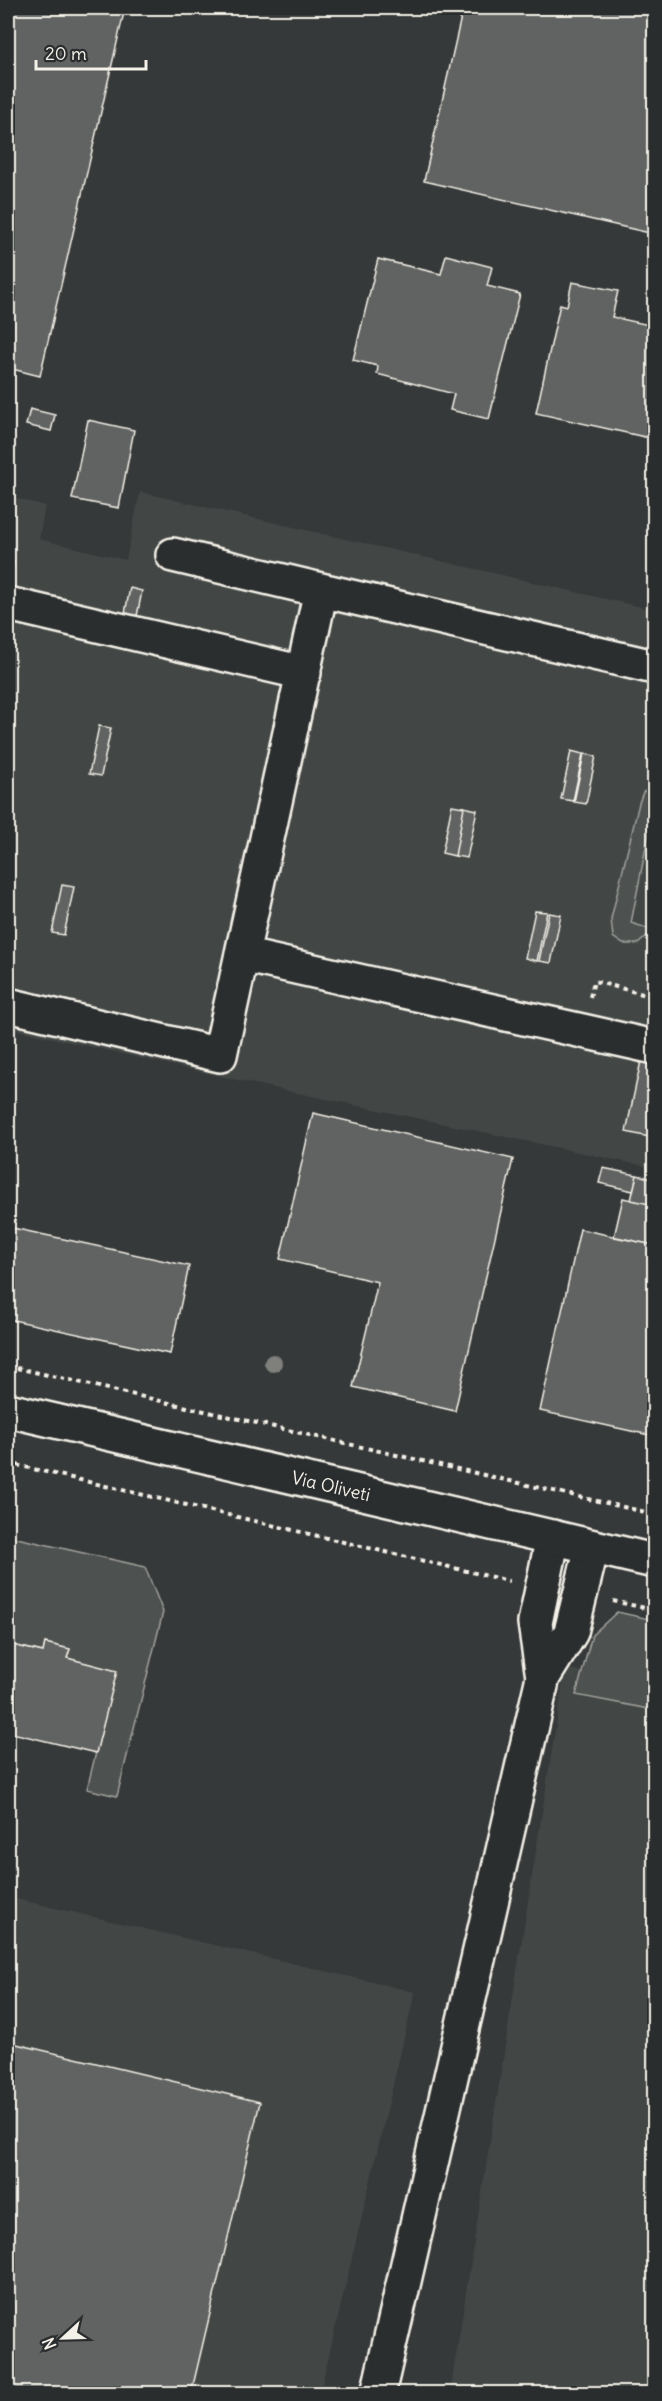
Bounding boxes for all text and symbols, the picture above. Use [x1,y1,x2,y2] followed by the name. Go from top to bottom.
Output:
[36,33,146,71] scale bar
[45,42,87,65] text: 20 m
[289,1466,373,1506] street label: Via Oliveti
[33,2308,93,2368] north arrow
[38,2335,60,2352] text: N

